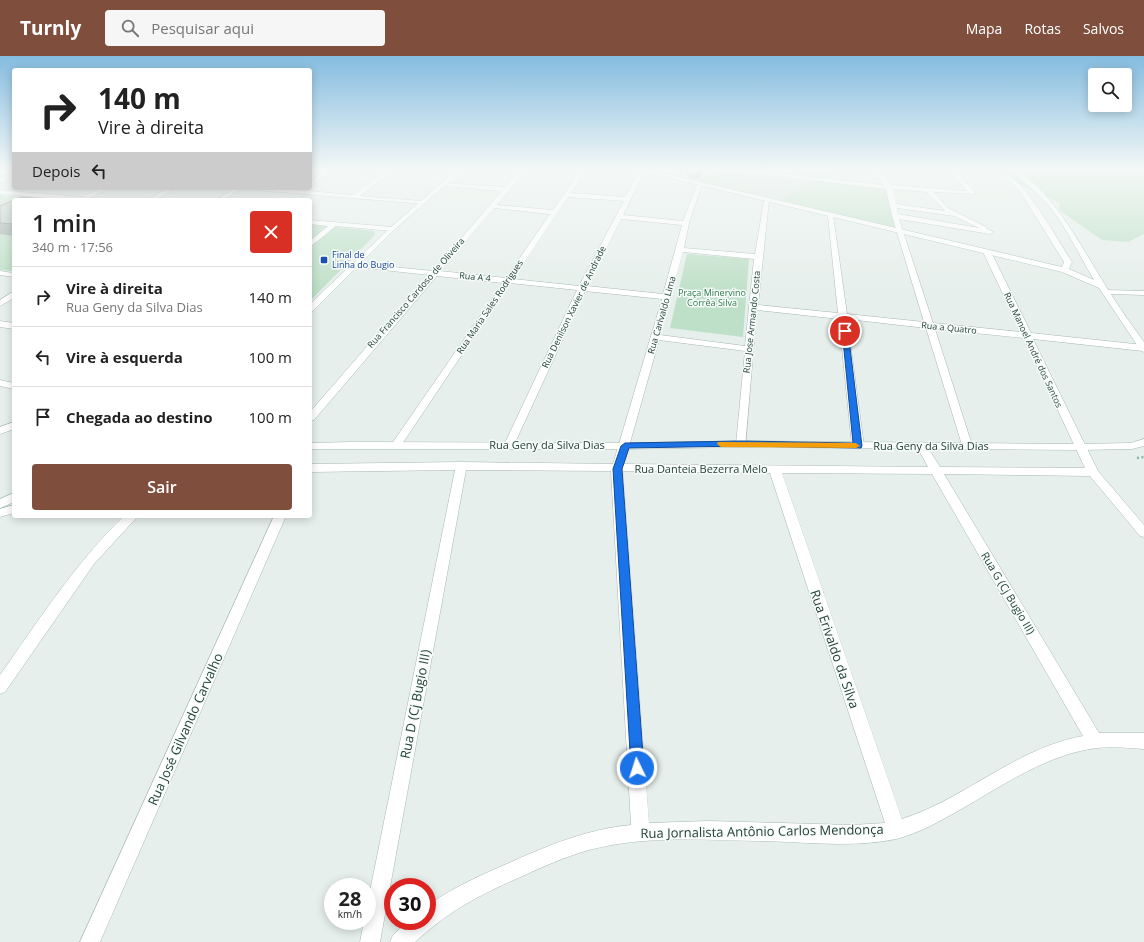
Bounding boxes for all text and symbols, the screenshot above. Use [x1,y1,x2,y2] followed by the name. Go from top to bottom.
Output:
[105,10,385,46] search box
[20,15,81,41] text: Turnly
[119,17,141,39] icon: search
[151,18,254,38] text: Pesquisar aqui
[966,19,1002,38] text: Mapa
[1024,19,1061,38] text: Rotas
[1083,19,1124,38] text: Salvos
[1088,68,1132,112] map controls
[1088,68,1132,112] button: search
[98,79,181,117] text: 140 m
[32,84,84,136] icon: right
[98,115,204,139] text: Vire à direita
[88,160,110,182] icon: left
[32,161,80,181] text: Depois
[32,206,97,239] text: 1 min
[250,211,292,253] button: close
[364,235,467,351] street label: Rua Francisco Cardoso de Oliveira
[32,238,113,256] text: 340 m · 17:56
[538,243,609,370] street label: Rua Denilson Xavier de Andrade
[332,248,395,271] place label: Final de Linha do Bugio
[319,255,329,265] marker: Final de Linha do Bugio
[453,257,526,356] street label: Rua Maria Sales Rodrigues
[459,268,491,285] street label: Rua A 4
[740,270,763,374] street label: Rua Jose Armando Costa
[644,274,679,355] street label: Rua Carivaldo Lima
[66,278,163,298] text: Vire à direita
[32,286,54,308] icon: right
[678,286,746,309] park label: Praça Minervino Corrêa Silva
[248,287,292,307] text: 140 m
[1001,290,1066,410] street label: Rua Manoel André dos Santos
[66,298,203,316] text: Rua Geny da Silva Dias
[828,314,862,348] pin
[921,318,977,337] street label: Rua a Quatro
[834,320,856,342] icon: arrive
[32,346,54,368] icon: left
[66,347,183,367] text: Vire à esquerda
[248,347,292,367] text: 100 m
[32,406,54,428] icon: arrive
[66,407,213,427] text: Chegada ao destino
[248,407,292,427] text: 100 m
[489,437,605,452] street label: Rua Geny da Silva Dias
[873,438,989,453] street label: Rua Geny da Silva Dias
[634,461,768,476] street label: Rua Danteia Bezerra Melo
[32,464,292,510] button: Sair
[978,549,1039,637] street label: Rua G (Cj Bugio III)
[806,587,864,711] street label: Rua Erivaldo da Silva
[396,648,434,760] street label: Rua D (Cj Bugio III)
[143,650,227,808] street label: Rua José Gilvando Carvalho
[616,747,658,789] position arrow
[640,820,884,842] street label: Rua Jornalista Antônio Carlos Mendonça
[384,878,436,930] speed limit sign: 30
[339,885,361,912] text: 28
[338,907,362,921] text: km/h

